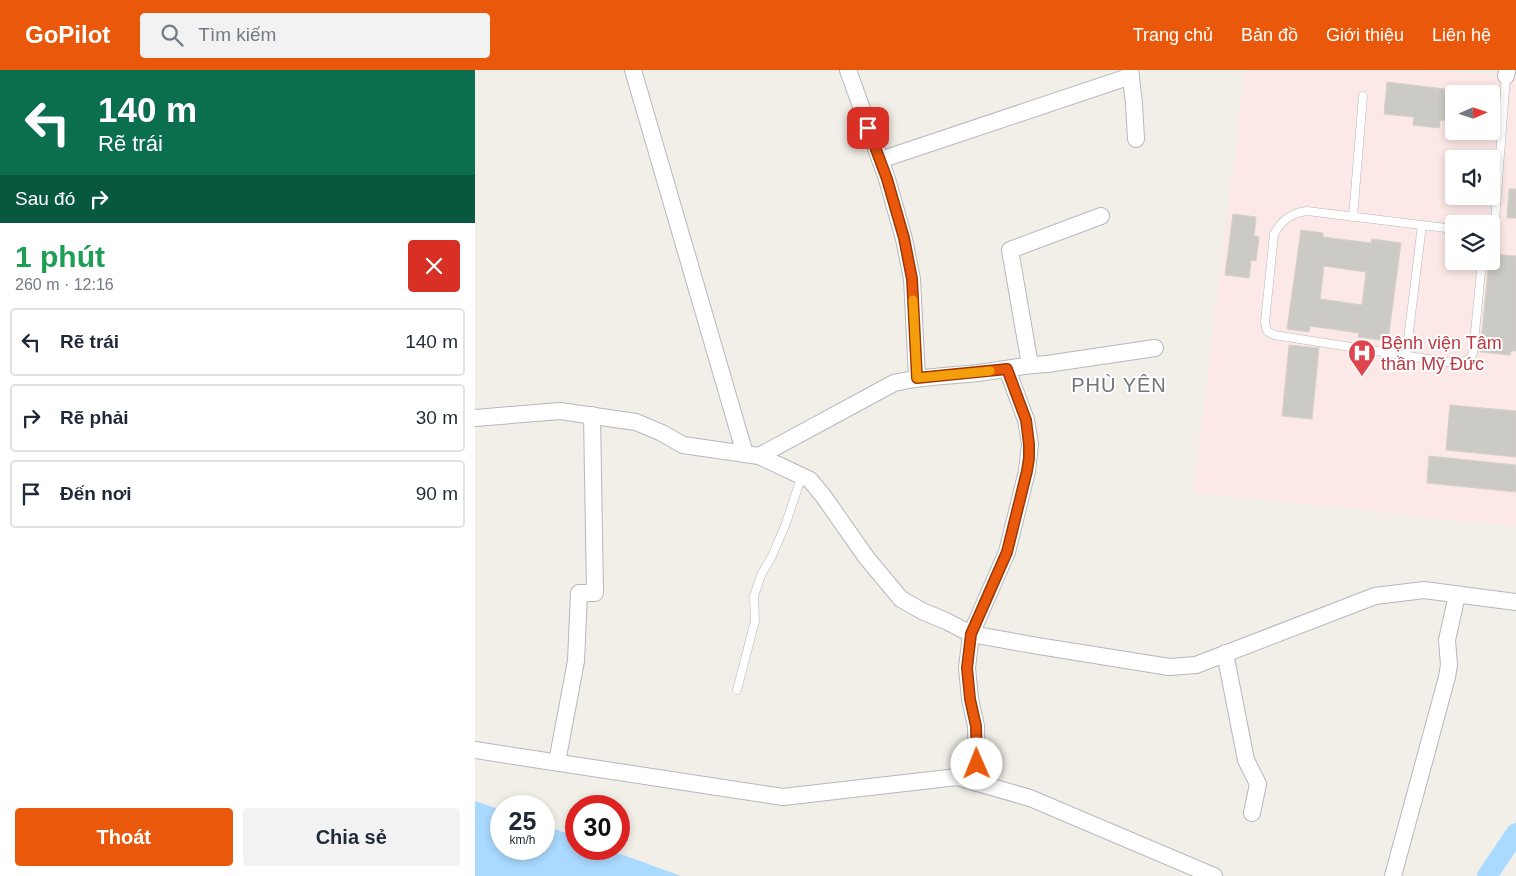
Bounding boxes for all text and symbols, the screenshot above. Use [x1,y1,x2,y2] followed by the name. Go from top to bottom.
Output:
[140,13,490,58] search box
[25,21,110,48] text: GoPilot
[158,21,186,49] icon: search
[198,24,276,45] text: Tìm kiếm
[1133,25,1213,45] text: Trang chủ
[1241,25,1298,45] text: Bản đồ
[1326,25,1404,45] text: Giới thiệu
[1432,25,1491,45] text: Liên hệ
[1445,85,1500,140] north arrow
[1445,85,1500,270] map controls
[15,90,80,155] icon: left
[98,90,197,129] text: 140 m
[847,107,889,149] pin
[854,114,882,142] icon: arrive
[98,131,163,156] text: Rẽ trái
[1445,150,1500,205] button: sound
[85,185,113,213] icon: right
[15,188,75,209] text: Sau đó
[1445,215,1500,270] button: layers
[15,240,105,273] text: 1 phút
[408,240,460,292] button: close
[15,276,114,293] text: 260 m · 12:16
[17,328,45,356] icon: left
[60,331,119,352] text: Rẽ trái
[405,331,458,352] text: 140 m
[1381,333,1502,374] place label: Bệnh viện Tâm thần Mỹ Đức
[1347,338,1377,377] hospital icon: Bệnh viện Tâm thần Mỹ Đức
[1071,374,1167,396] district label: PHÙ YÊN
[17,404,45,432] icon: right
[60,407,129,428] text: Rẽ phải
[416,407,458,428] text: 30 m
[17,480,45,508] icon: arrive
[60,483,132,504] text: Đến nơi
[416,483,458,504] text: 90 m
[950,737,1002,789] position arrow
[565,795,630,860] speed limit sign: 30
[509,807,536,835] text: 25
[15,808,233,866] button: Thoát
[243,808,460,866] button: Chia sẻ
[509,833,536,847] text: km/h

